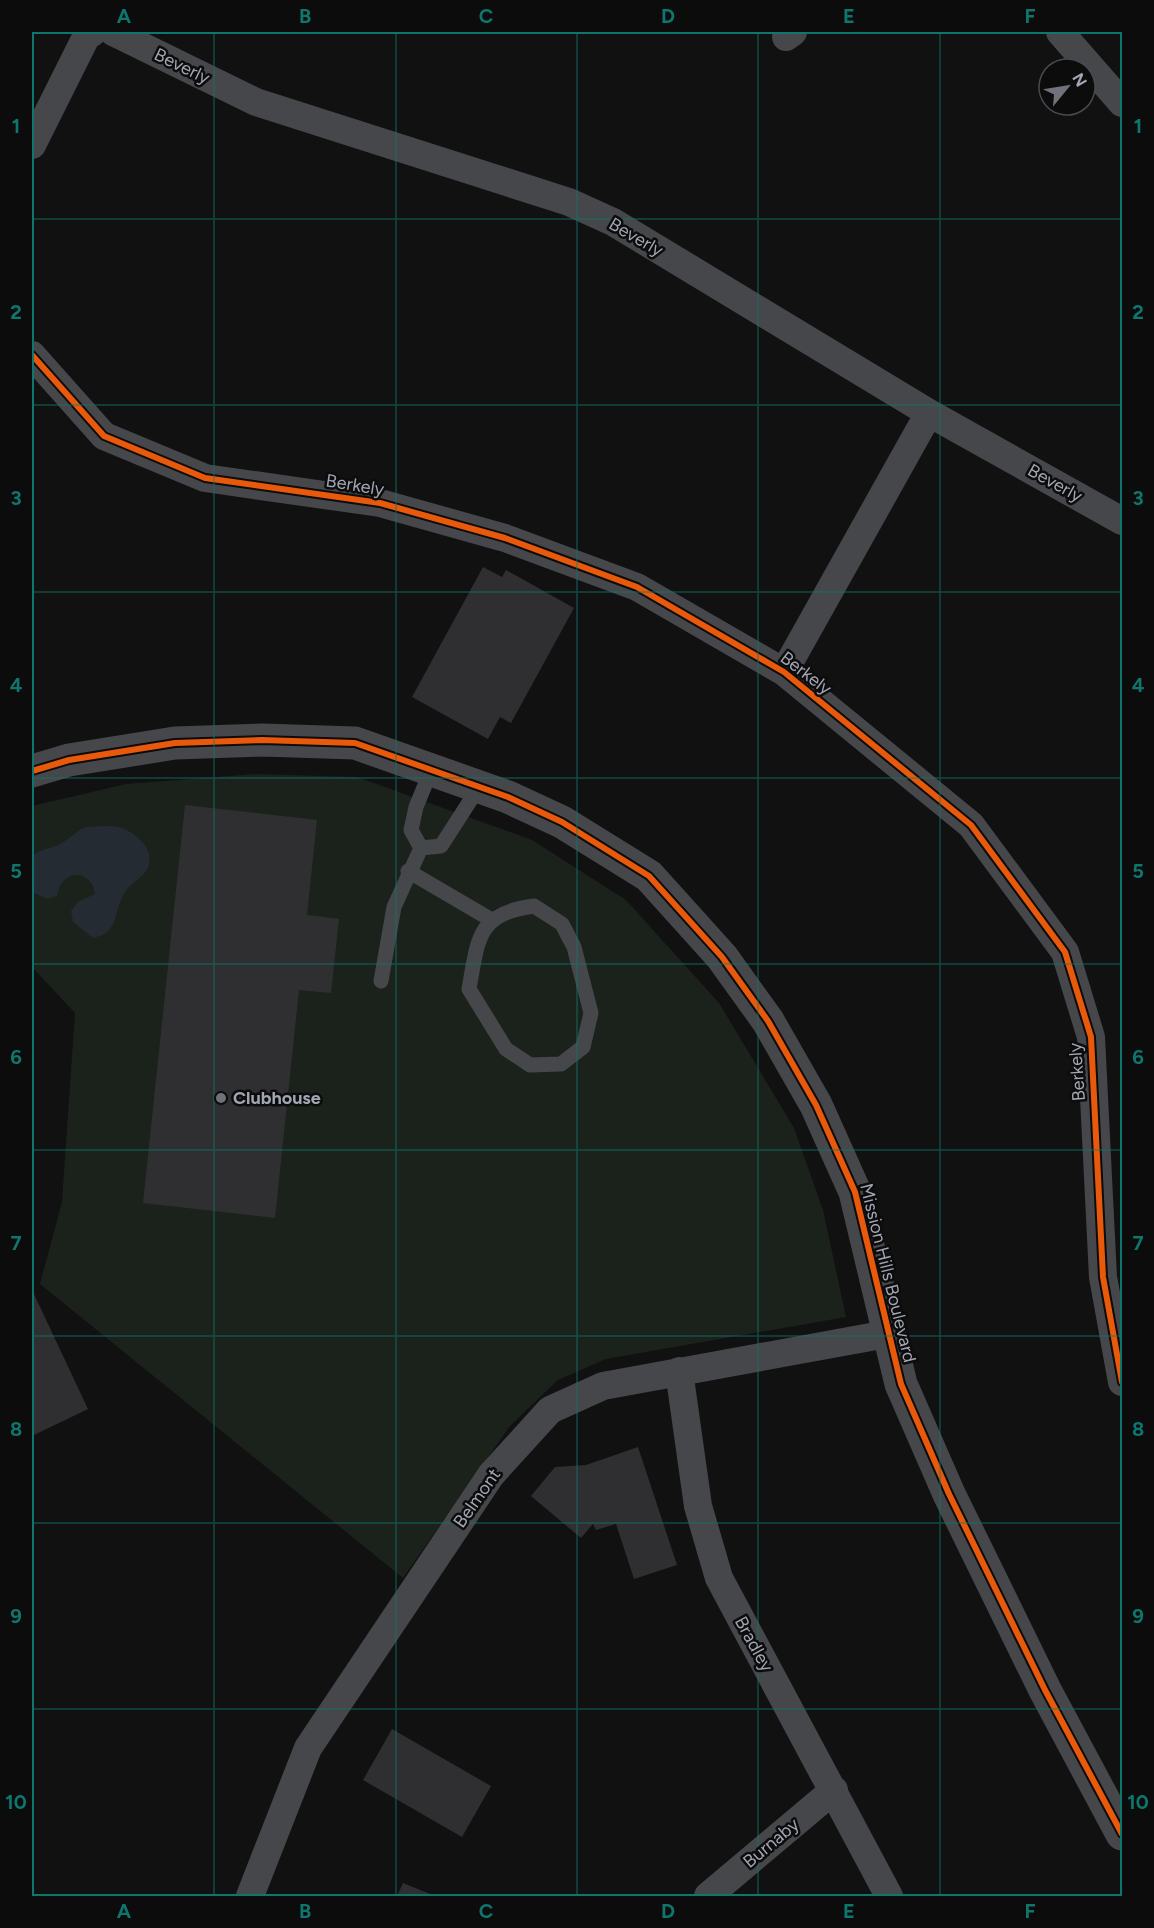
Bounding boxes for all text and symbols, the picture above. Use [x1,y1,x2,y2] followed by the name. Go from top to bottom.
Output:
[117,4,132,28] text: A
[299,4,311,28] text: B
[479,4,493,28] text: C
[661,4,675,28] text: D
[843,4,855,28] text: E
[1024,4,1036,28] text: F
[151,43,214,89] street label: Beverly
[1037,57,1097,117] north arrow
[1068,70,1091,90] text: N
[12,114,20,138] text: 1
[1134,114,1142,138] text: 1
[605,213,668,262] street label: Beverly
[10,300,22,324] text: 2
[1132,300,1144,324] text: 2
[1024,459,1087,507] street label: Beverly
[324,470,386,501] street label: Berkely
[10,486,22,510] text: 3
[1132,486,1144,510] text: 3
[776,647,836,700] street label: Berkely
[10,673,23,697] text: 4
[1132,673,1145,697] text: 4
[10,859,22,883] text: 5
[1132,859,1144,883] text: 5
[1064,1041,1090,1102] street label: Berkely
[10,1045,22,1069] text: 6
[1132,1045,1144,1069] text: 6
[233,1087,321,1109] place label: Clubhouse
[214,1091,228,1105] marker: Clubhouse
[855,1181,921,1365] street label: Mission Hills Boulevard
[10,1231,22,1255] text: 7
[1132,1231,1144,1255] text: 7
[10,1417,22,1441] text: 8
[1132,1417,1144,1441] text: 8
[449,1464,505,1532] street label: Belmont
[10,1604,22,1628] text: 9
[1132,1604,1144,1628] text: 9
[730,1613,778,1676] street label: Bradley
[5,1790,27,1814] text: 10
[1127,1790,1149,1814] text: 10
[739,1813,804,1873] street label: Burnaby
[117,1899,132,1923] text: A
[299,1899,311,1923] text: B
[479,1899,493,1923] text: C
[661,1899,675,1923] text: D
[843,1899,855,1923] text: E
[1024,1899,1036,1923] text: F

